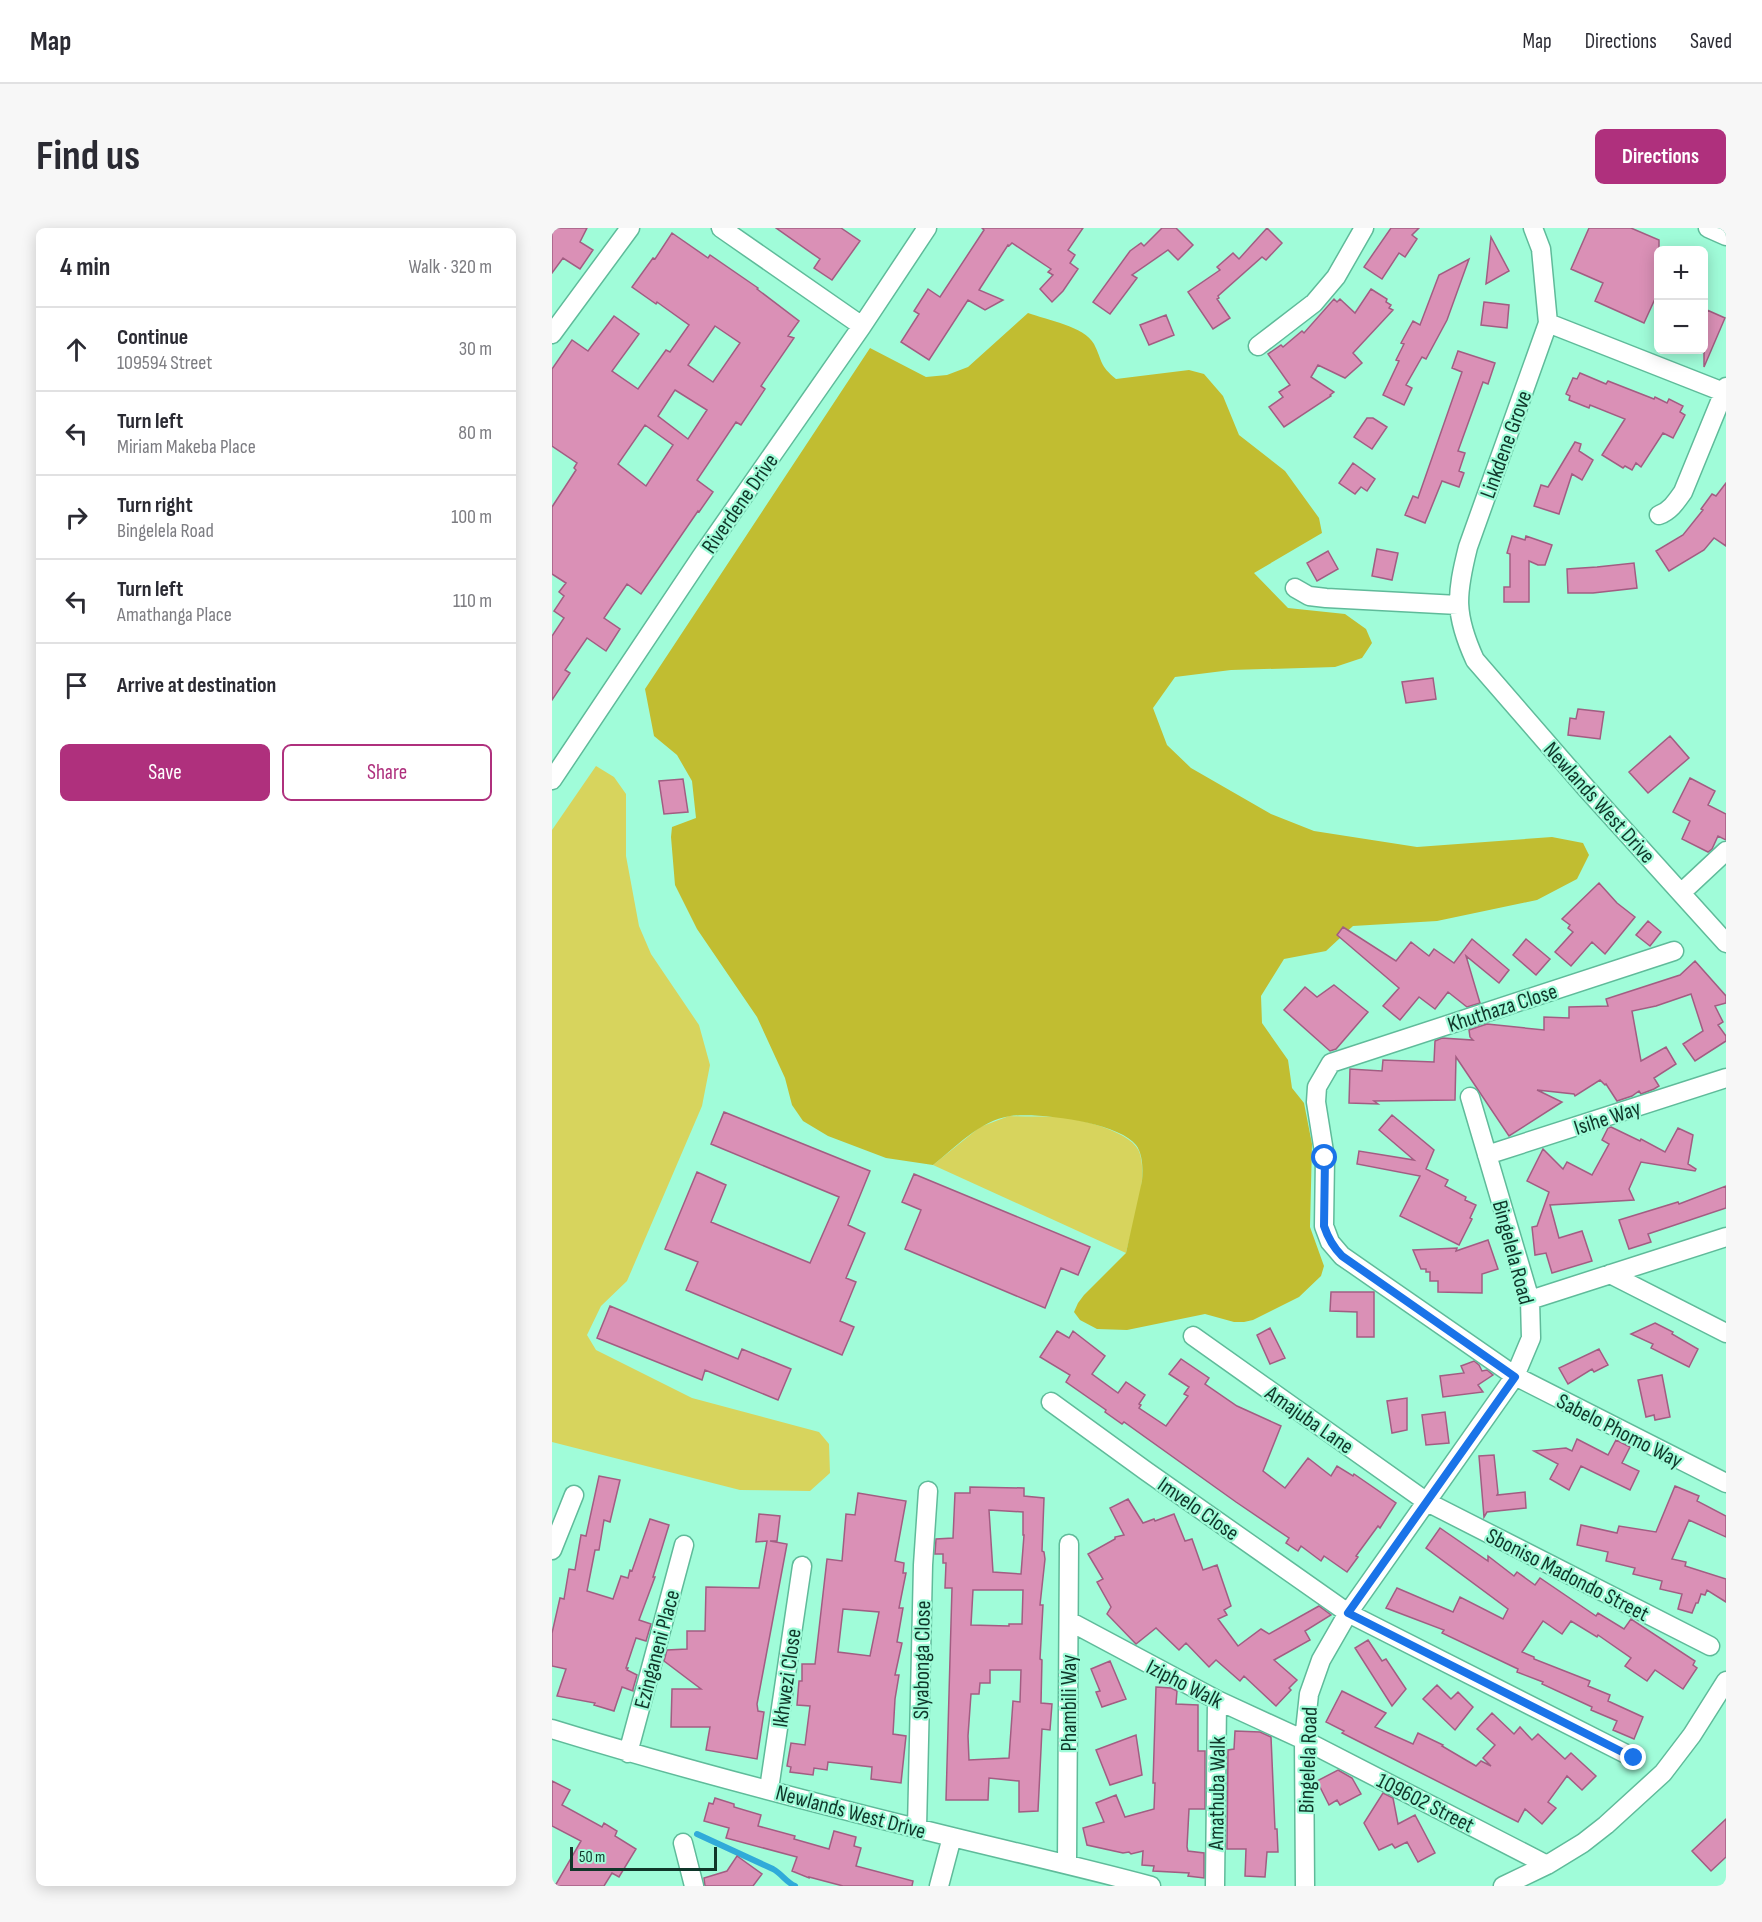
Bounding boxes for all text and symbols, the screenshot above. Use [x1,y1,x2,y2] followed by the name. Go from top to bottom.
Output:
[30,25,71,58] text: Map
[1522,29,1552,54] text: Map
[1585,29,1657,54] text: Directions
[1690,29,1732,54] text: Saved
[1595,129,1726,184] button: Directions
[36,131,140,182] text: Find us
[1654,246,1708,354] map controls
[1654,246,1708,300] button: +
[60,252,110,283] text: 4 min
[409,255,492,279] text: Walk · 320 m
[1654,300,1708,354] button: −
[117,324,188,351] text: Continue
[60,333,93,366] icon: ahead
[459,337,492,361] text: 30 m
[117,351,212,375] text: 109594 Street
[1474,387,1538,502] street label: Linkdene Grove
[117,408,183,435] text: Turn left
[60,417,93,450] icon: left
[458,421,492,445] text: 80 m
[117,435,256,459] text: Miriam Makeba Place
[696,449,784,559] street label: Riverdene Drive
[117,492,193,519] text: Turn right
[60,501,93,534] icon: right
[451,505,492,529] text: 100 m
[117,519,214,543] text: Bingelela Road
[117,576,183,603] text: Turn left
[60,585,93,618] icon: left
[453,589,492,613] text: 110 m
[117,603,232,627] text: Amathanga Place
[60,669,93,702] icon: arrive
[117,672,276,699] text: Arrive at destination
[1537,737,1661,869] street label: Newlands West Drive
[60,744,270,801] button: Save
[282,744,492,801] button: Share
[1444,978,1561,1039] street label: Khuthaza Close
[1571,1095,1645,1142] street label: Isihe Way
[1311,1144,1337,1170] route start
[1486,1197,1539,1307] street label: Bingelela Road
[1259,1379,1358,1460] street label: Amajuba Lane
[1552,1388,1687,1475] street label: Sabelo Phomo Way
[1152,1471,1244,1547] street label: Imvelo Close
[1481,1523,1654,1628] street label: Sboniso Madondo Street
[629,1587,686,1712] street label: Ezinganeni Place
[908,1600,937,1720] street label: Slyabonga Close
[767,1627,808,1729] street label: Ikhwezi Close
[1056,1654,1083,1752] street label: Phambili Way
[1142,1654,1228,1715] street label: Izipho Walk
[1293,1706,1324,1814] street label: Bingelela Road
[1203,1735,1232,1851] street label: Amathuba Walk
[1620,1744,1646,1770] route end
[1372,1767,1479,1839] street label: 109602 Street
[773,1779,929,1845] street label: Newlands West Drive
[570,1844,717,1872] scale bar
[579,1848,605,1867] text: 50 m

